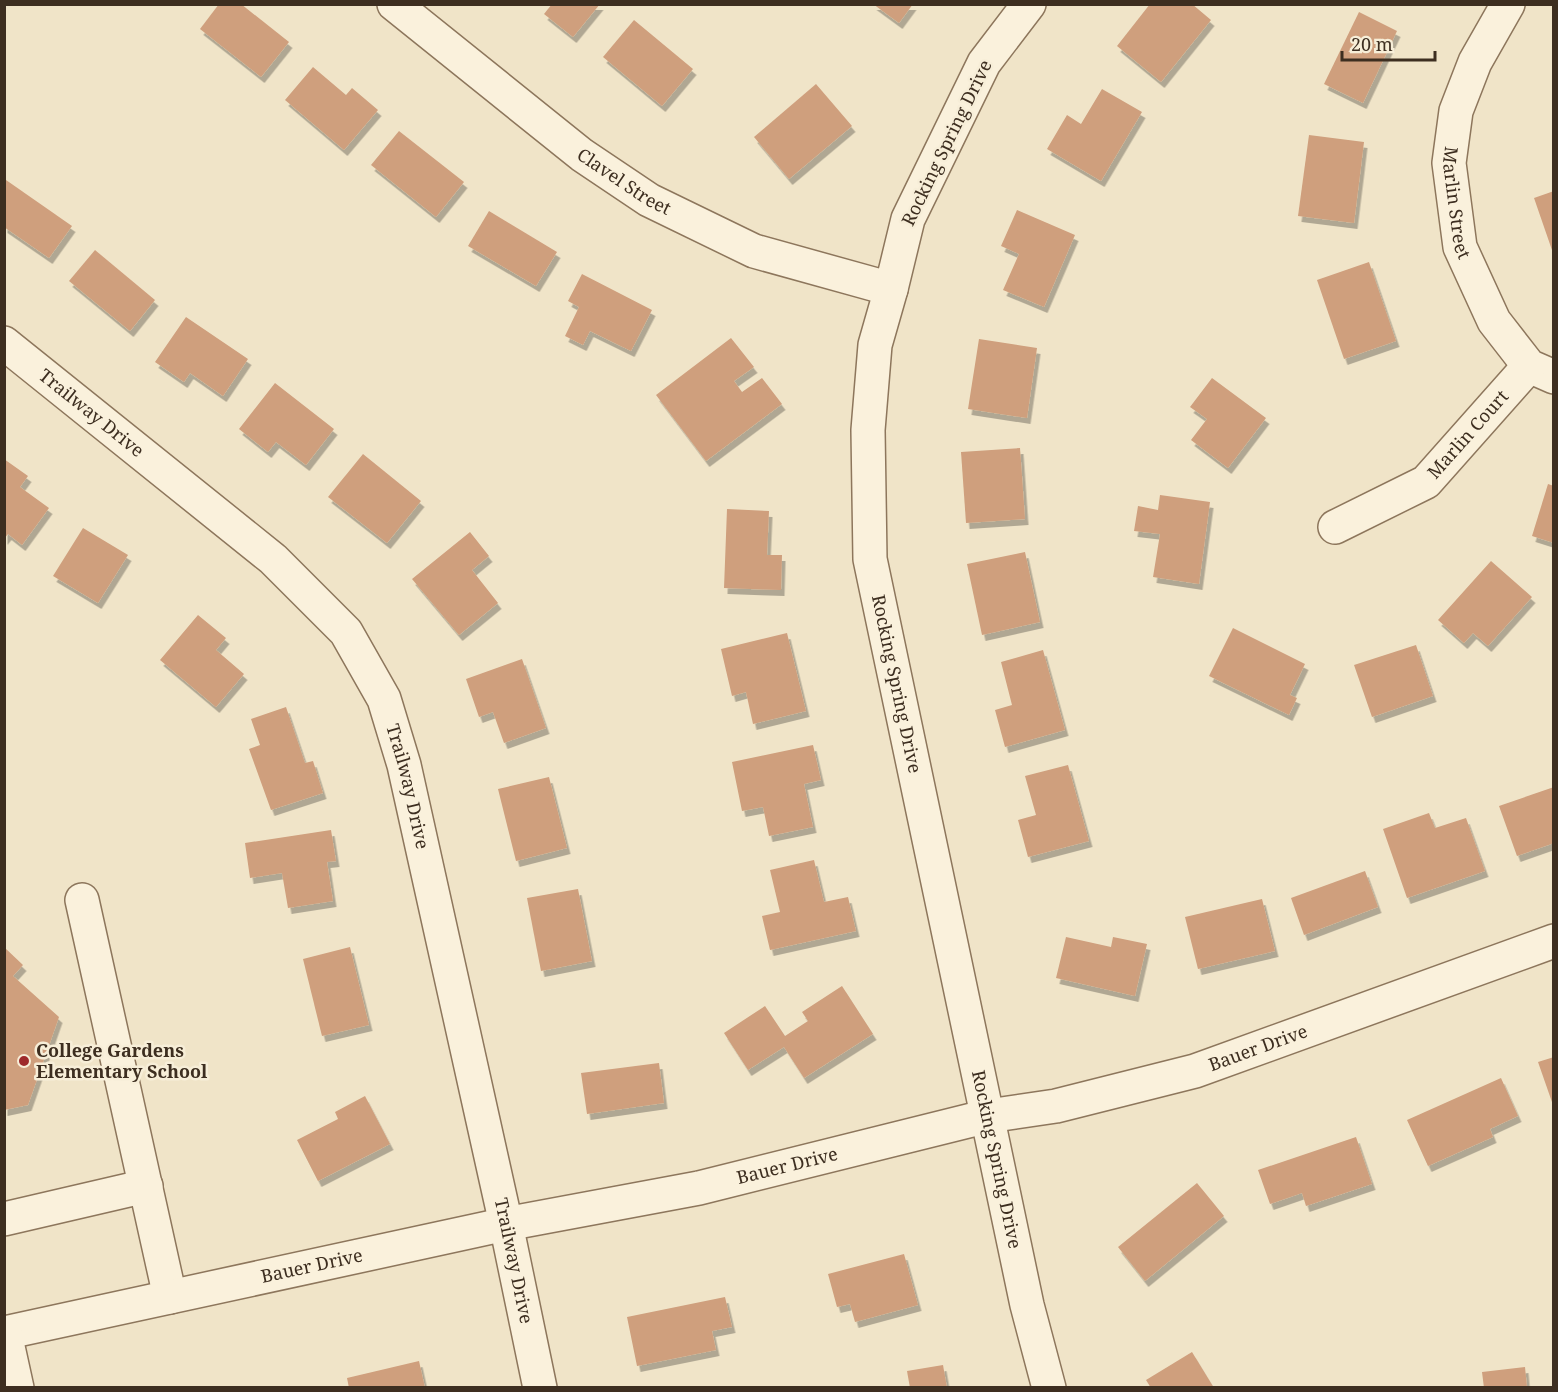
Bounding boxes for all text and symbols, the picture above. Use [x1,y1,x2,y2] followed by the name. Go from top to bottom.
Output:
[1342,24,1435,62] scale bar
[1351,32,1393,56] text: 20 m
[895,56,997,229] street label: Rocking Spring Drive
[573,142,675,220] street label: Clavel Street
[1438,145,1477,263] street label: Marlin Street
[34,363,149,462] street label: Trailway Drive
[1422,384,1513,483] street label: Marlin Court
[867,592,928,775] street label: Rocking Spring Drive
[381,721,435,851] street label: Trailway Drive
[1205,1018,1311,1076] street label: Bauer Drive
[36,1038,208,1083] place label: College Gardens Elementary School
[17,1054,31,1068] marker: College Gardens Elementary School
[967,1068,1028,1251] street label: Rocking Spring Drive
[734,1141,840,1189] street label: Bauer Drive
[490,1195,539,1326] street label: Trailway Drive
[258,1242,365,1288] street label: Bauer Drive

